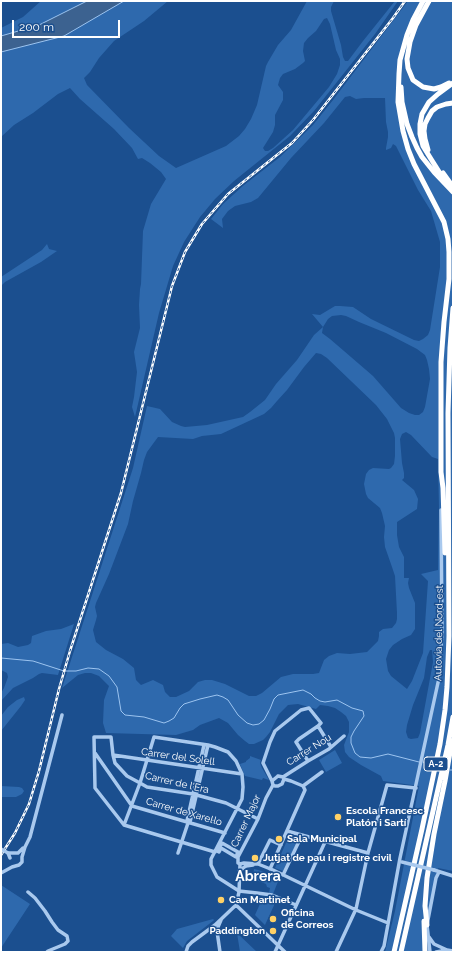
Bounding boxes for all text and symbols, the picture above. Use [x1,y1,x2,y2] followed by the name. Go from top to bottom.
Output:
[14,12,122,38] scale bar
[19,20,54,34] text: 200 m
[432,585,446,681] street label: Autovia del Nord-est
[284,731,334,769] street label: Carrer Nou
[140,746,216,768] street label: Carrer del Solell
[424,757,448,771] road number: A-2
[144,770,210,796] street label: Carrer de l'Era
[229,793,263,849] street label: Carrer Major
[144,795,224,829] street label: Carrer de Xarel·lo
[346,805,423,828] place label: Escola Francesc Platón i Sartí
[333,812,343,822] marker: Escola Francesc Platón i Sartí
[287,833,357,845] place label: Sala Municipal
[274,834,284,844] marker: Sala Municipal
[263,852,392,864] place label: Jutjat de pau i registre civil
[250,853,260,863] marker: Jutjat de pau i registre civil
[235,869,281,885] district label: Abrera
[229,894,290,906] place label: Can Martinet
[216,895,226,905] marker: Can Martinet
[281,907,333,930] place label: Oficina de Correos
[268,914,278,924] marker: Oficina de Correos
[209,925,265,937] place label: Paddington
[268,926,278,936] marker: Paddington

